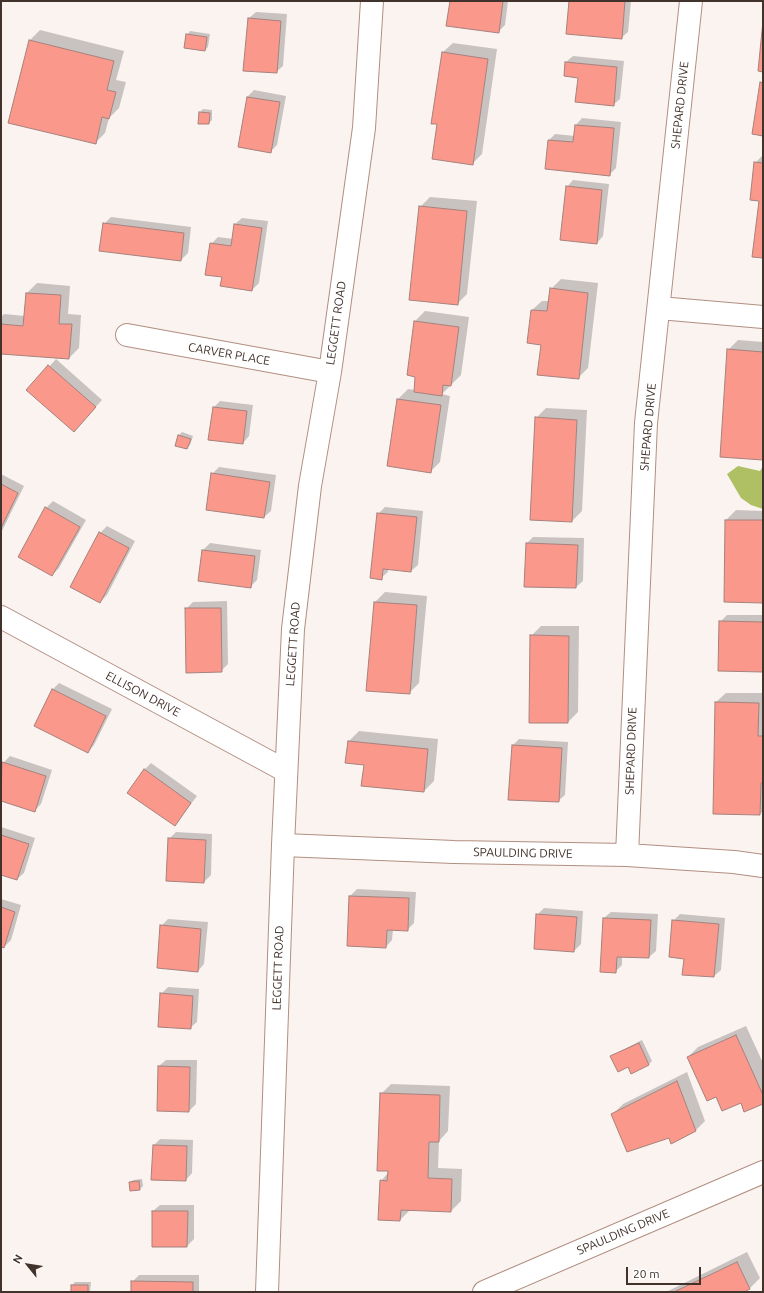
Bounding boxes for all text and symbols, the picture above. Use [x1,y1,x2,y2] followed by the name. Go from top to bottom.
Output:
[668,61,692,149] street label: SHEPARD DRIVE
[323,280,349,366] street label: LEGGETT ROAD
[187,340,271,368] street label: CARVER PLACE
[637,383,659,471] street label: SHEPARD DRIVE
[283,601,303,687] street label: LEGGETT ROAD
[103,668,183,720] street label: ELLISON DRIVE
[622,707,640,795] street label: SHEPARD DRIVE
[473,845,573,861] street label: SPAULDING DRIVE
[269,925,287,1011] street label: LEGGETT ROAD
[575,1206,671,1258] street label: SPAULDING DRIVE
[8,1245,48,1285] north arrow
[10,1252,25,1266] text: N
[628,1259,703,1285] scale bar
[633,1267,660,1280] text: 20 m

